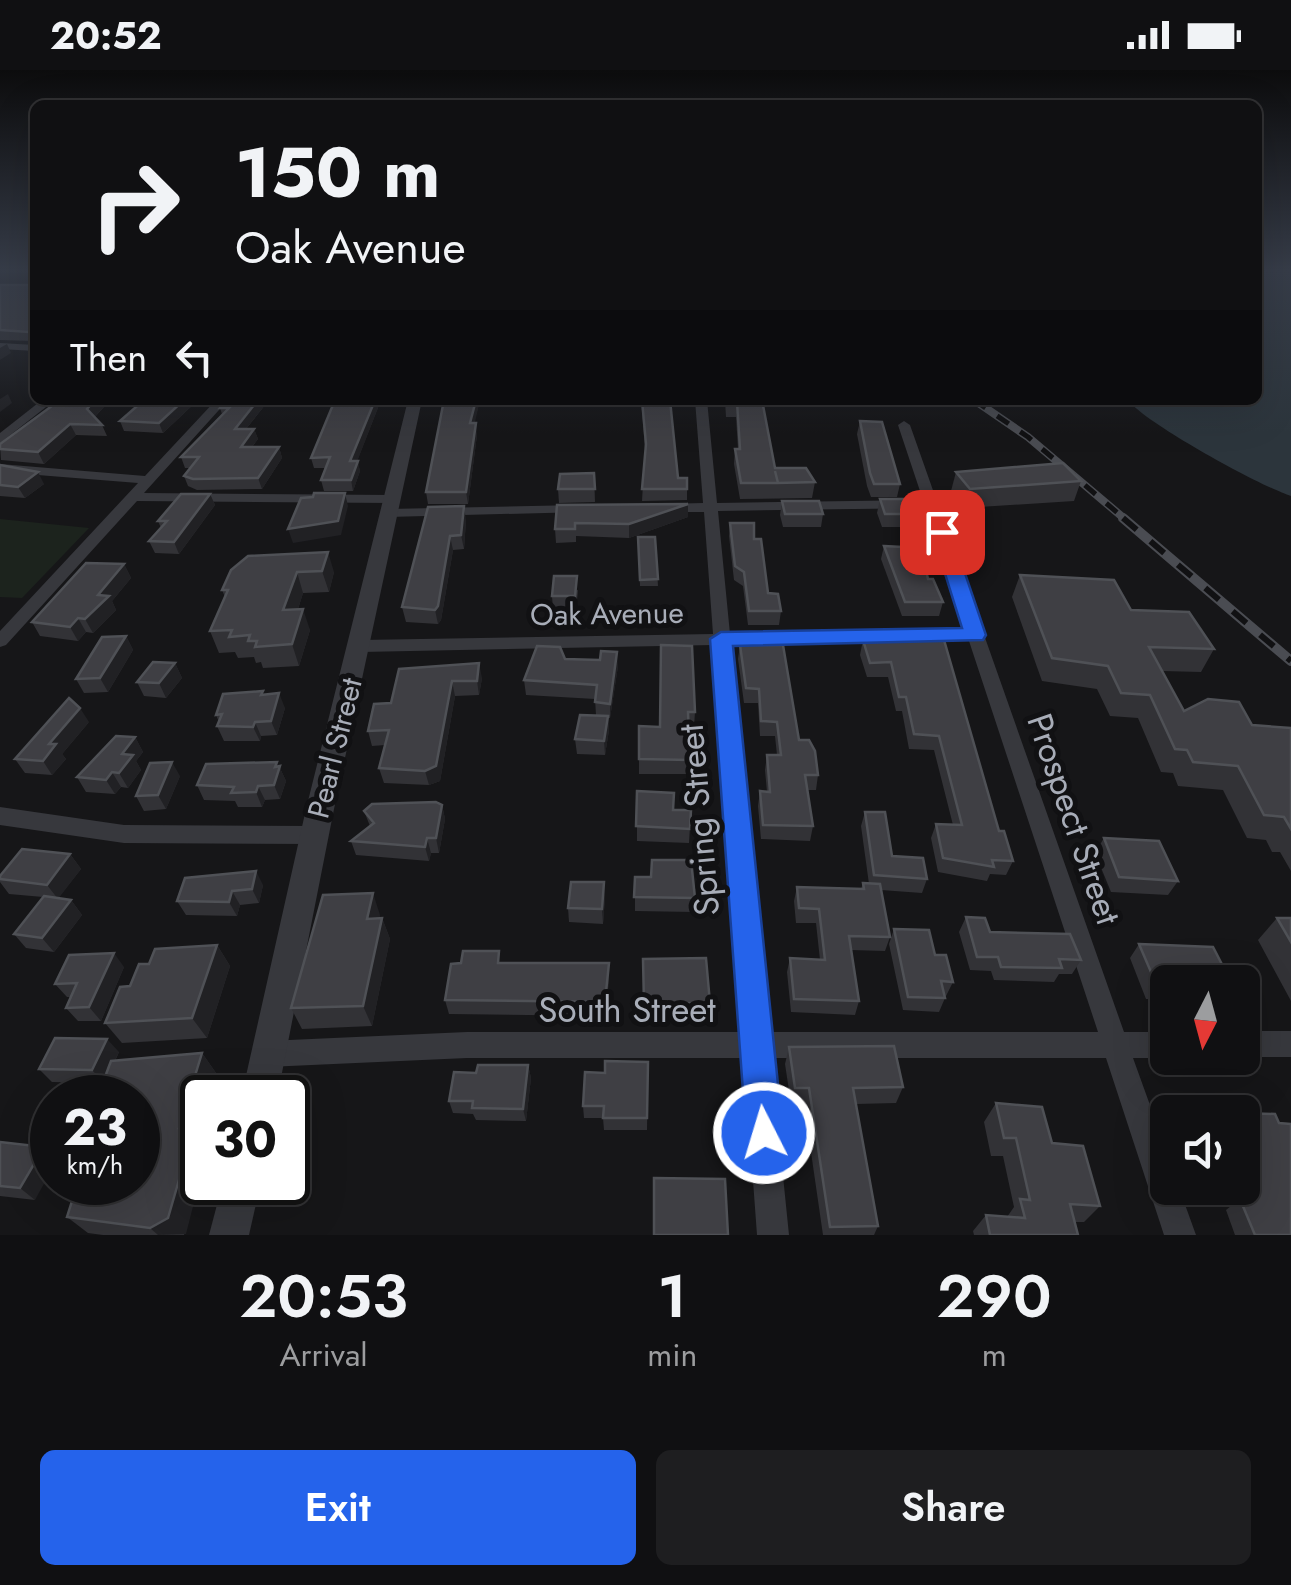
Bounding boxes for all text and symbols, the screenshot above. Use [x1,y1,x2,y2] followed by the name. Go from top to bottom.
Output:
[50,8,162,63] text: 20:52
[235,122,441,223] text: 150 m
[70,140,200,270] icon: right
[235,215,466,280] text: Oak Avenue
[70,330,147,385] text: Then
[167,330,222,385] icon: left
[900,490,985,575] pin
[915,505,970,560] icon: arrive
[530,591,684,636] street label: Oak Avenue
[296,672,373,823] street label: Pearl Street
[1015,707,1134,932] street label: Prospect Street
[666,721,732,918] street label: Spring Street
[1150,965,1260,1075] north arrow
[1150,965,1260,1205] map controls
[538,985,716,1035] street label: South Street
[180,1075,310,1205] speed limit sign: 30
[712,1081,816,1185] position arrow
[63,1091,127,1164] text: 23
[1150,1095,1260,1205] button: sound
[67,1147,123,1183] text: km/h
[239,1253,408,1340] text: 20:53
[658,1253,687,1340] text: 1
[937,1253,1051,1340] text: 290
[279,1332,368,1378] text: Arrival
[647,1332,697,1378] text: min
[982,1332,1007,1378] text: m
[40,1450,636,1565] button: Exit
[656,1450,1251,1565] button: Share

